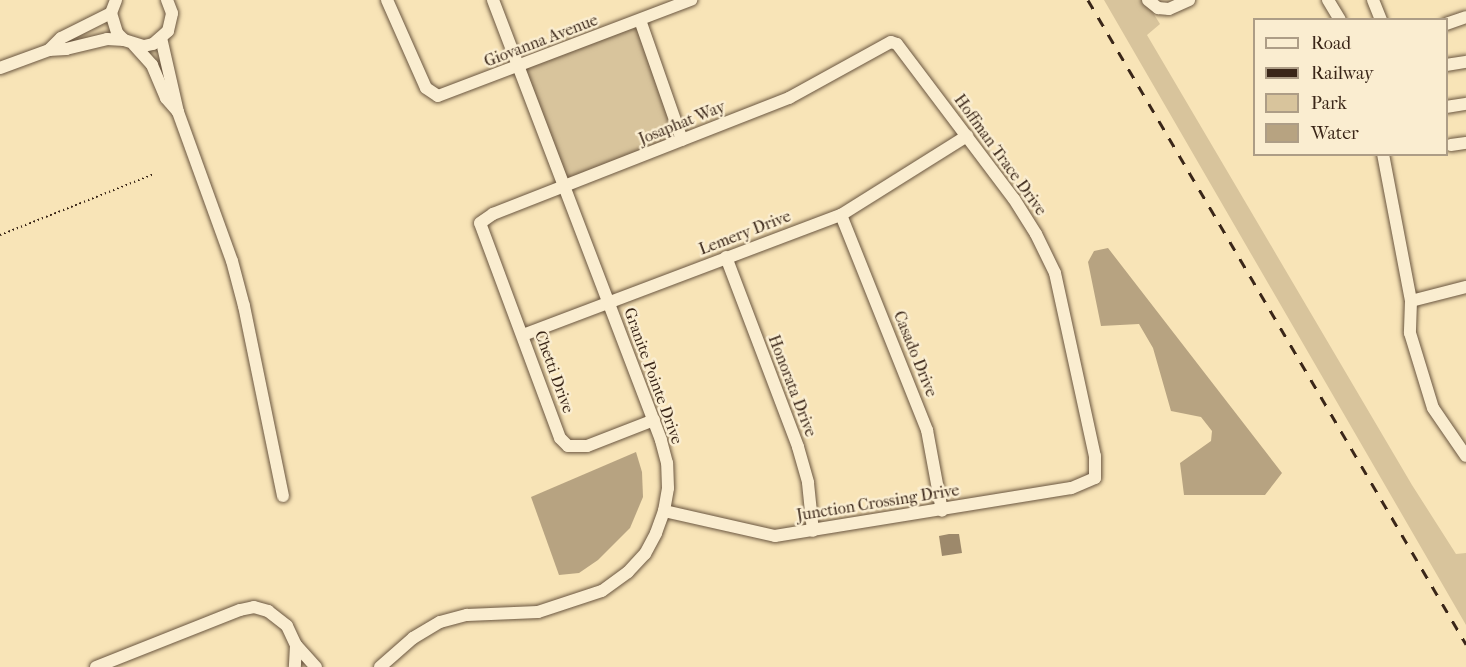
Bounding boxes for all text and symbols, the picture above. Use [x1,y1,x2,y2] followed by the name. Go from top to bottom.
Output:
[482,11,600,71] street label: Giovanna Avenue
[1253,18,1448,156] legend
[1311,33,1351,54] text: Road
[1311,63,1374,84] text: Railway
[950,91,1050,219] street label: Hoffman Trace Drive
[1311,93,1347,114] text: Park
[636,97,728,149] street label: Josaphat Way
[1311,123,1359,144] text: Water
[696,207,794,259] street label: Lemery Drive
[619,305,687,447] street label: Granite Pointe Drive
[889,308,941,400] street label: Casado Drive
[530,328,578,416] street label: Chetti Drive
[764,332,820,440] street label: Honorata Drive
[795,481,961,525] street label: Junction Crossing Drive

